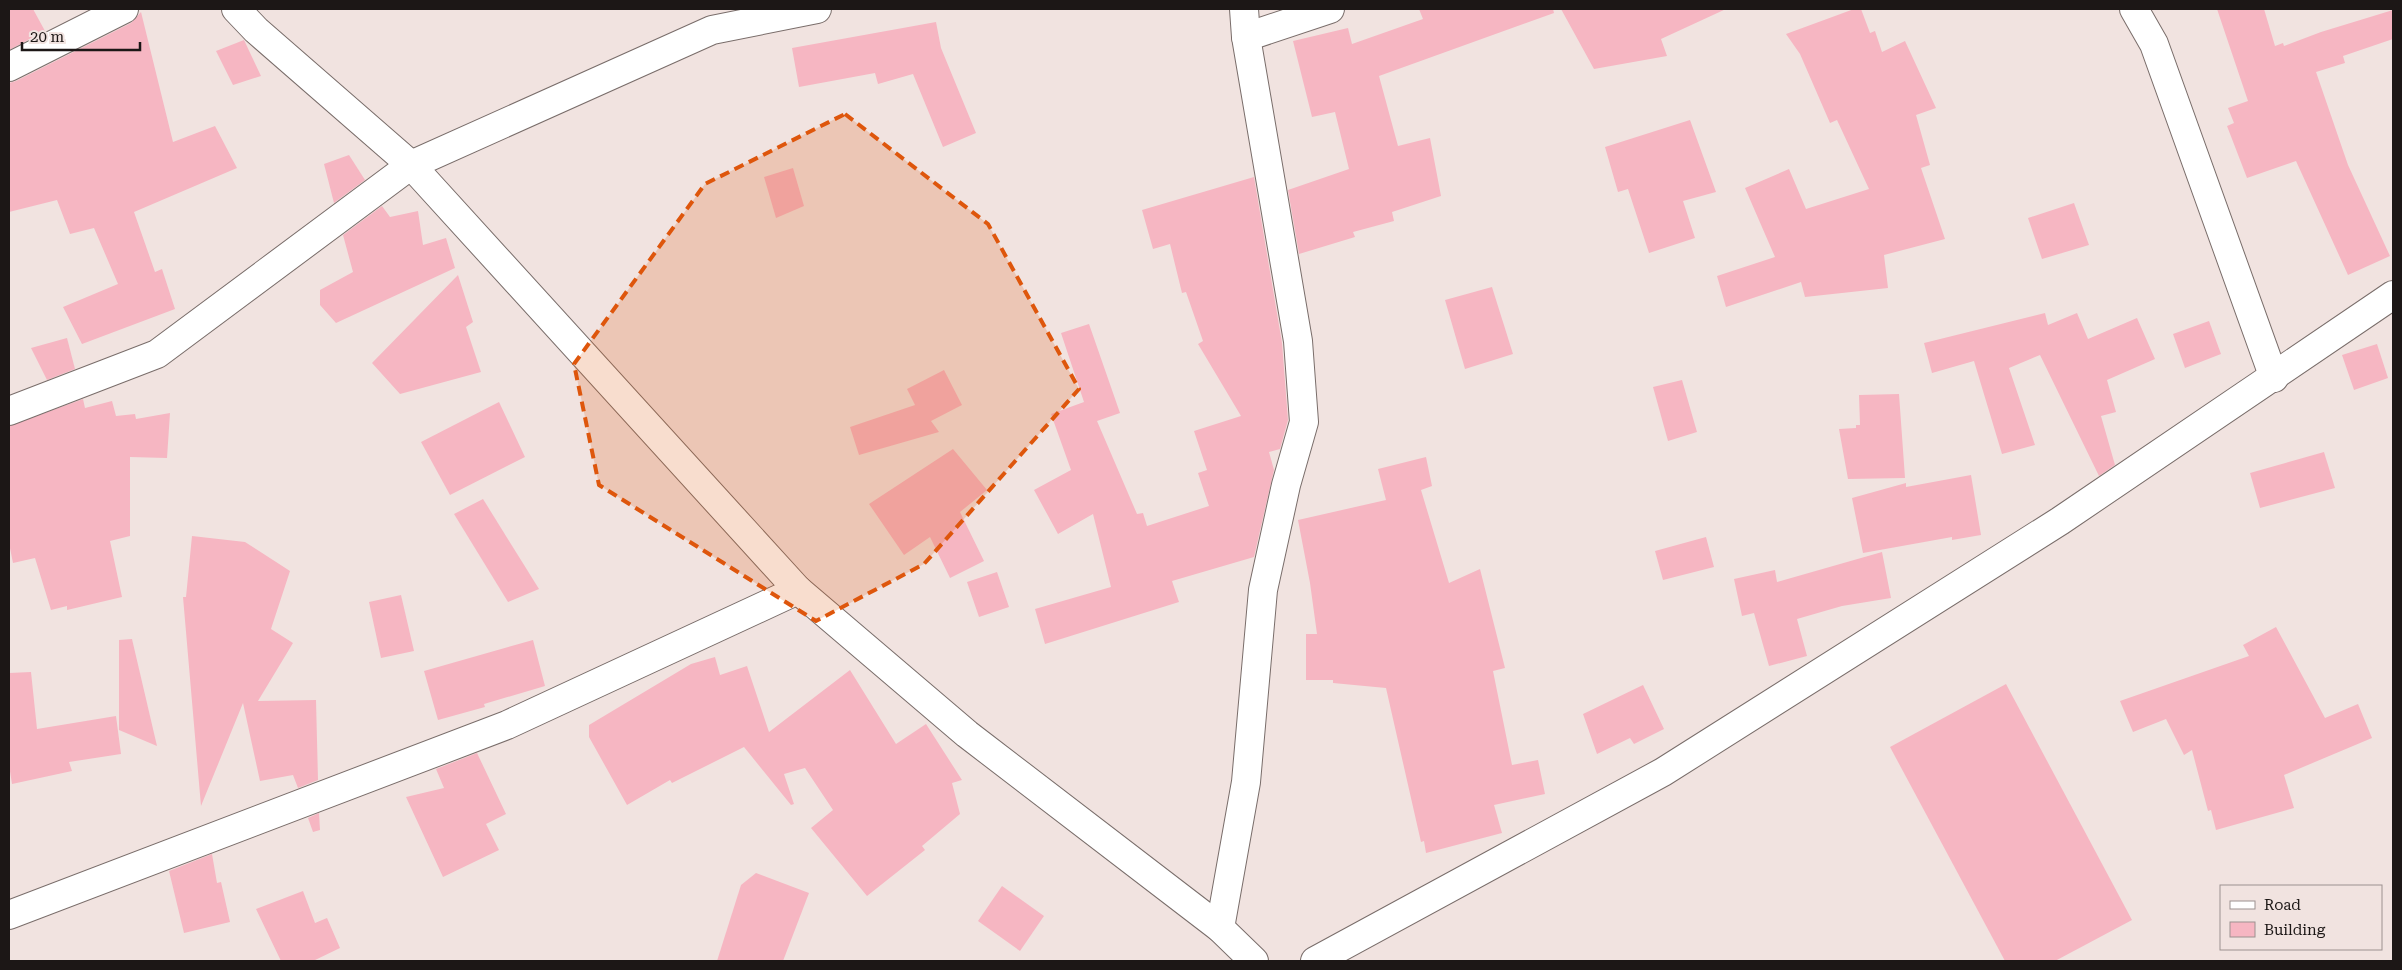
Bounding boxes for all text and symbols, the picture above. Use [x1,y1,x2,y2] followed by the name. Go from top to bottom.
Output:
[22,20,140,52] scale bar
[30,28,65,46] text: 20 m
[2220,885,2382,950] legend
[2264,896,2301,914] text: Road
[2264,921,2326,939] text: Building

